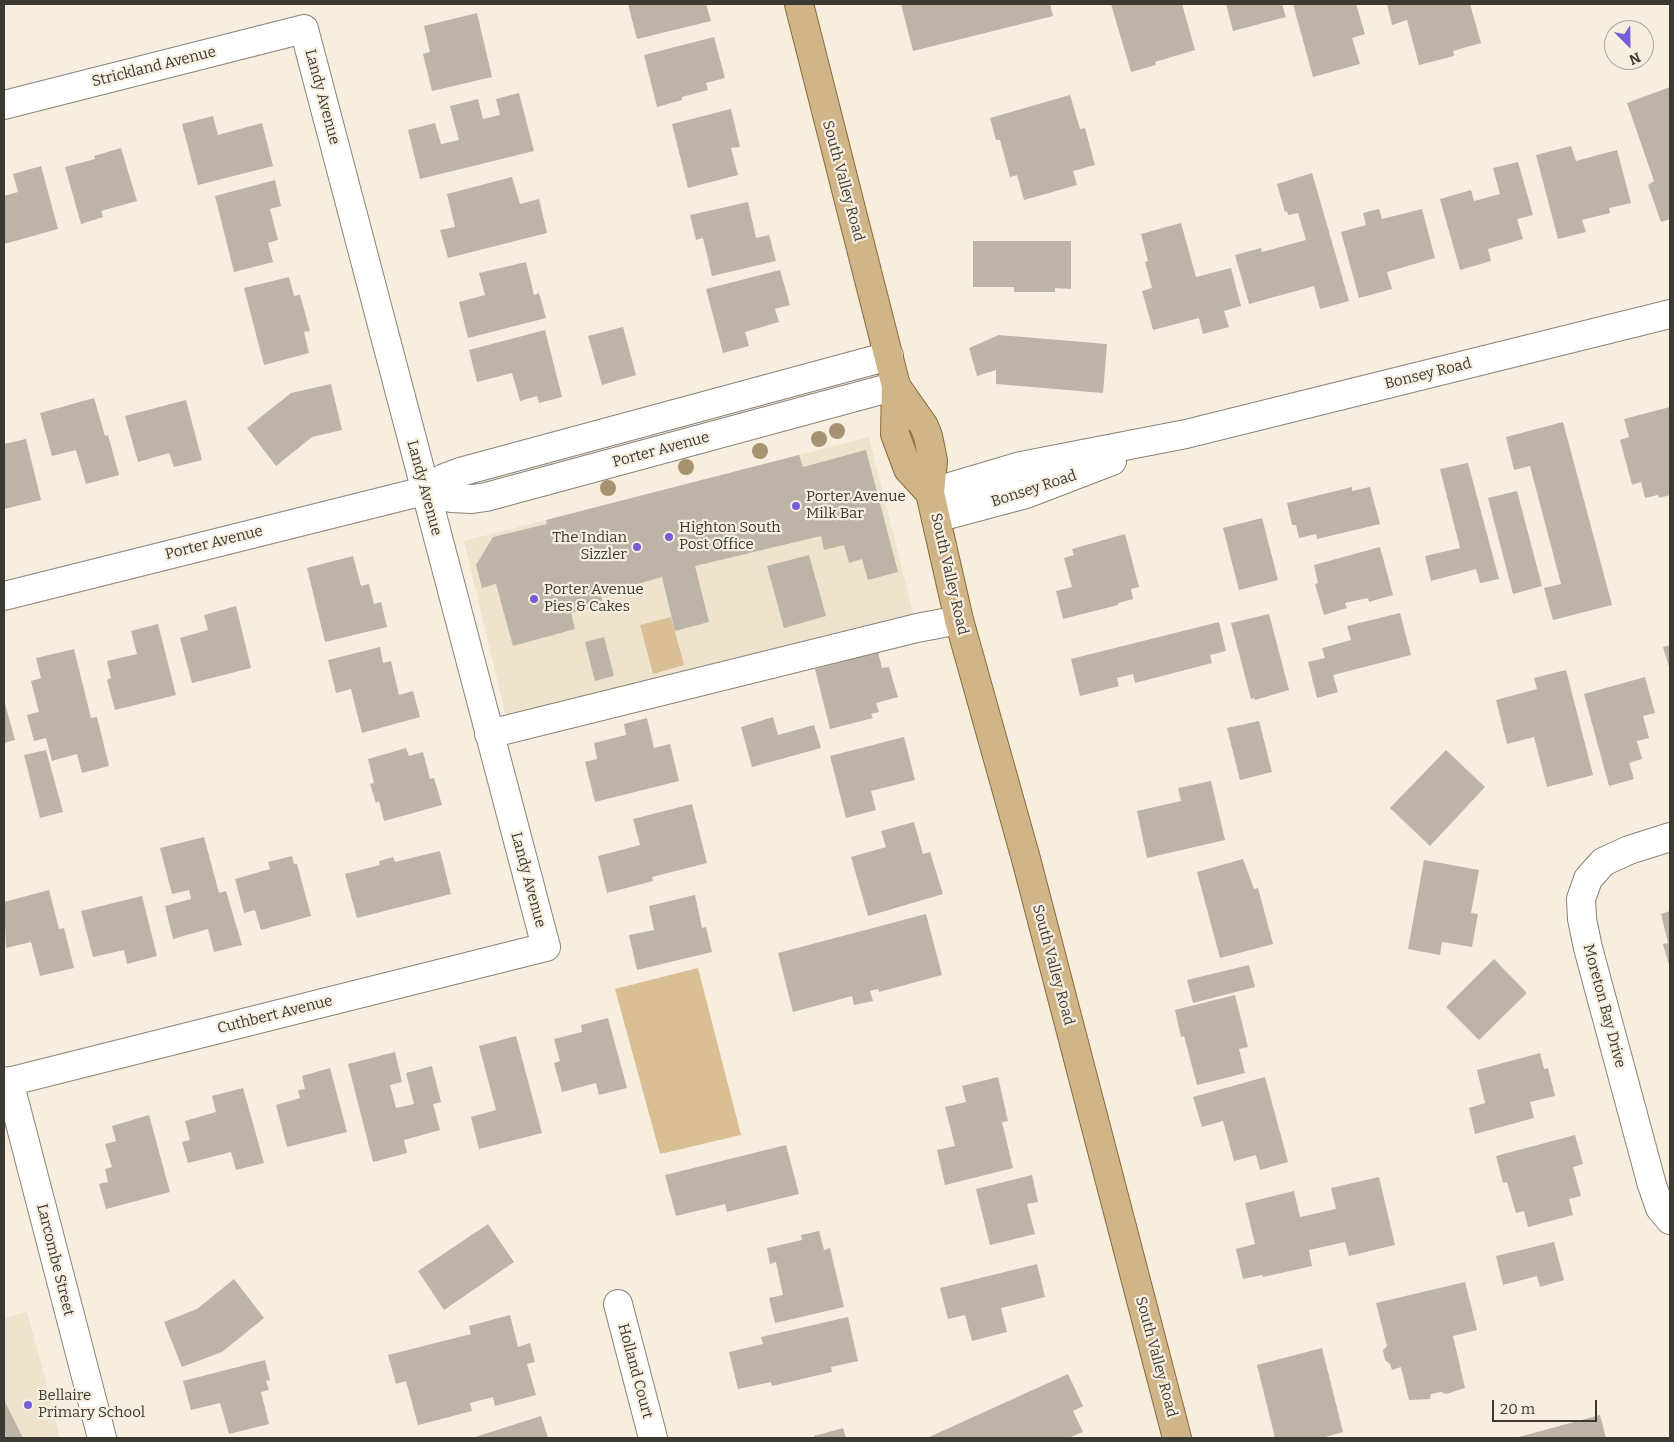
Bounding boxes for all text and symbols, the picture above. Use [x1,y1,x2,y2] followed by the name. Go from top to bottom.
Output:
[1604,20,1654,70] north arrow
[90,43,218,91] street label: Strickland Avenue
[301,47,343,147] street label: Landy Avenue
[1626,48,1643,68] text: N
[818,119,868,243] street label: South Valley Road
[1383,355,1473,393] street label: Bonsey Road
[610,428,712,472] street label: Porter Avenue
[403,438,445,538] street label: Landy Avenue
[989,467,1079,511] street label: Bonsey Road
[806,488,906,523] place label: Porter Avenue Milk Bar
[790,500,802,512] marker: Porter Avenue Milk Bar
[926,511,972,637] street label: South Valley Road
[679,519,781,554] place label: Highton South Post Office
[163,522,265,564] street label: Porter Avenue
[552,529,627,564] place label: The Indian Sizzler
[663,531,675,543] marker: Highton South Post Office
[631,541,643,553] marker: The Indian Sizzler
[544,581,644,616] place label: Porter Avenue Pies & Cakes
[528,593,540,605] marker: Porter Avenue Pies & Cakes
[507,830,549,930] street label: Landy Avenue
[1028,903,1078,1027] street label: South Valley Road
[1579,942,1629,1070] street label: Moreton Bay Drive
[216,992,334,1038] street label: Cuthbert Avenue
[32,1202,78,1318] street label: Larcombe Street
[1131,1295,1181,1419] street label: South Valley Road
[614,1322,656,1420] street label: Holland Court
[38,1387,145,1422] place label: Bellaire Primary School
[1494,1390,1599,1422] scale bar
[22,1399,34,1411] marker: Bellaire Primary School
[1500,1400,1535,1418] text: 20 m

